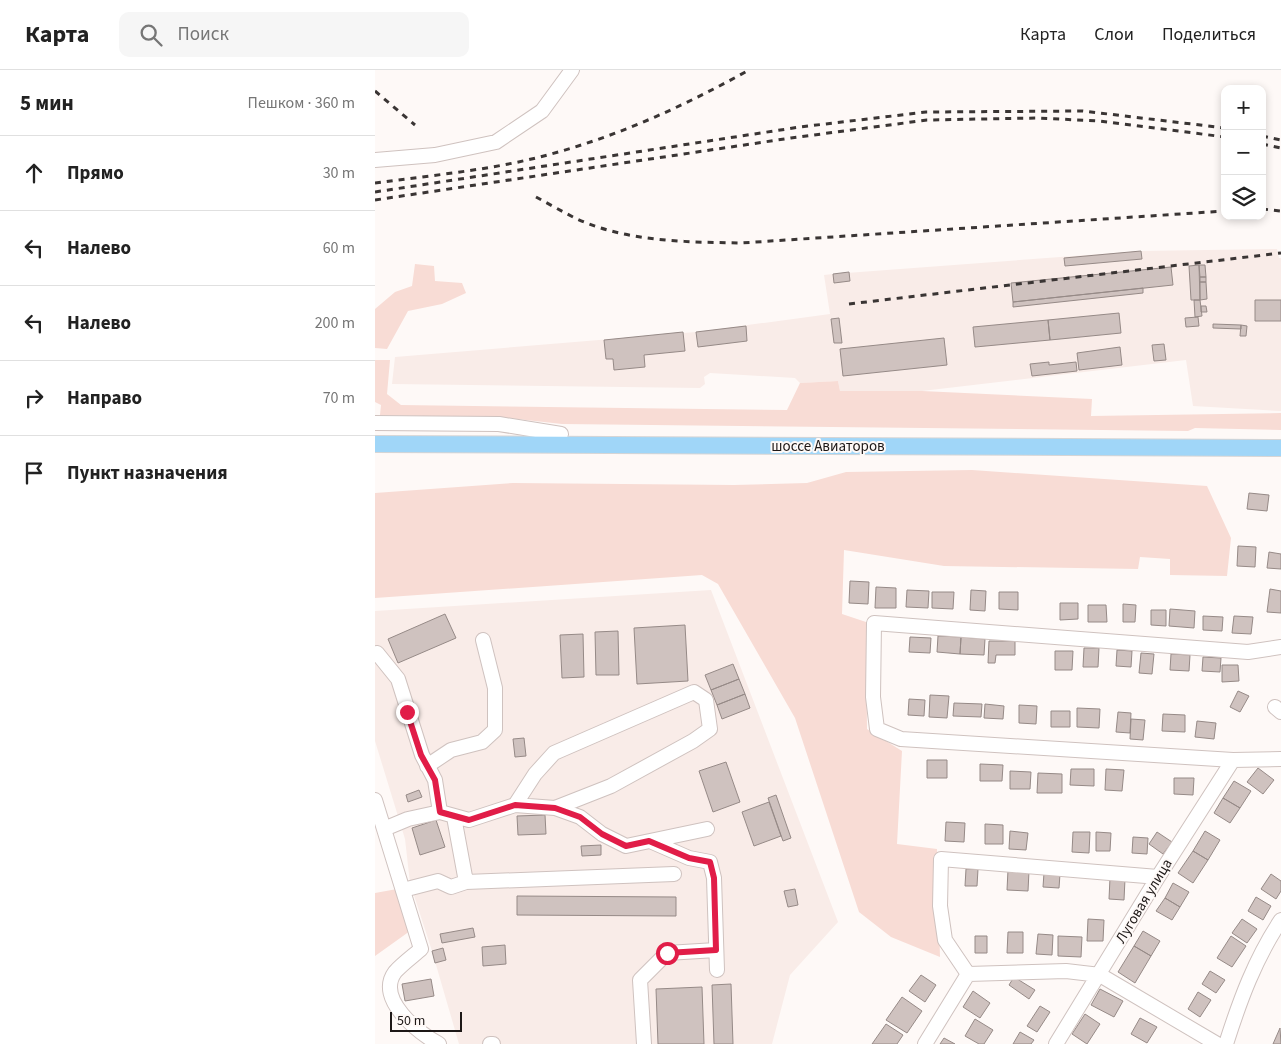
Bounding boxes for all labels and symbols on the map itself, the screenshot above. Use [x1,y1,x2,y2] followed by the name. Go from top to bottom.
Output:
[771,436,885,457] street label: шоссе Авиаторов
[396,701,419,724] route end
[1110,855,1178,947] street label: Луговая улица
[656,942,679,965] route start
[390,1009,463,1032] scale bar

